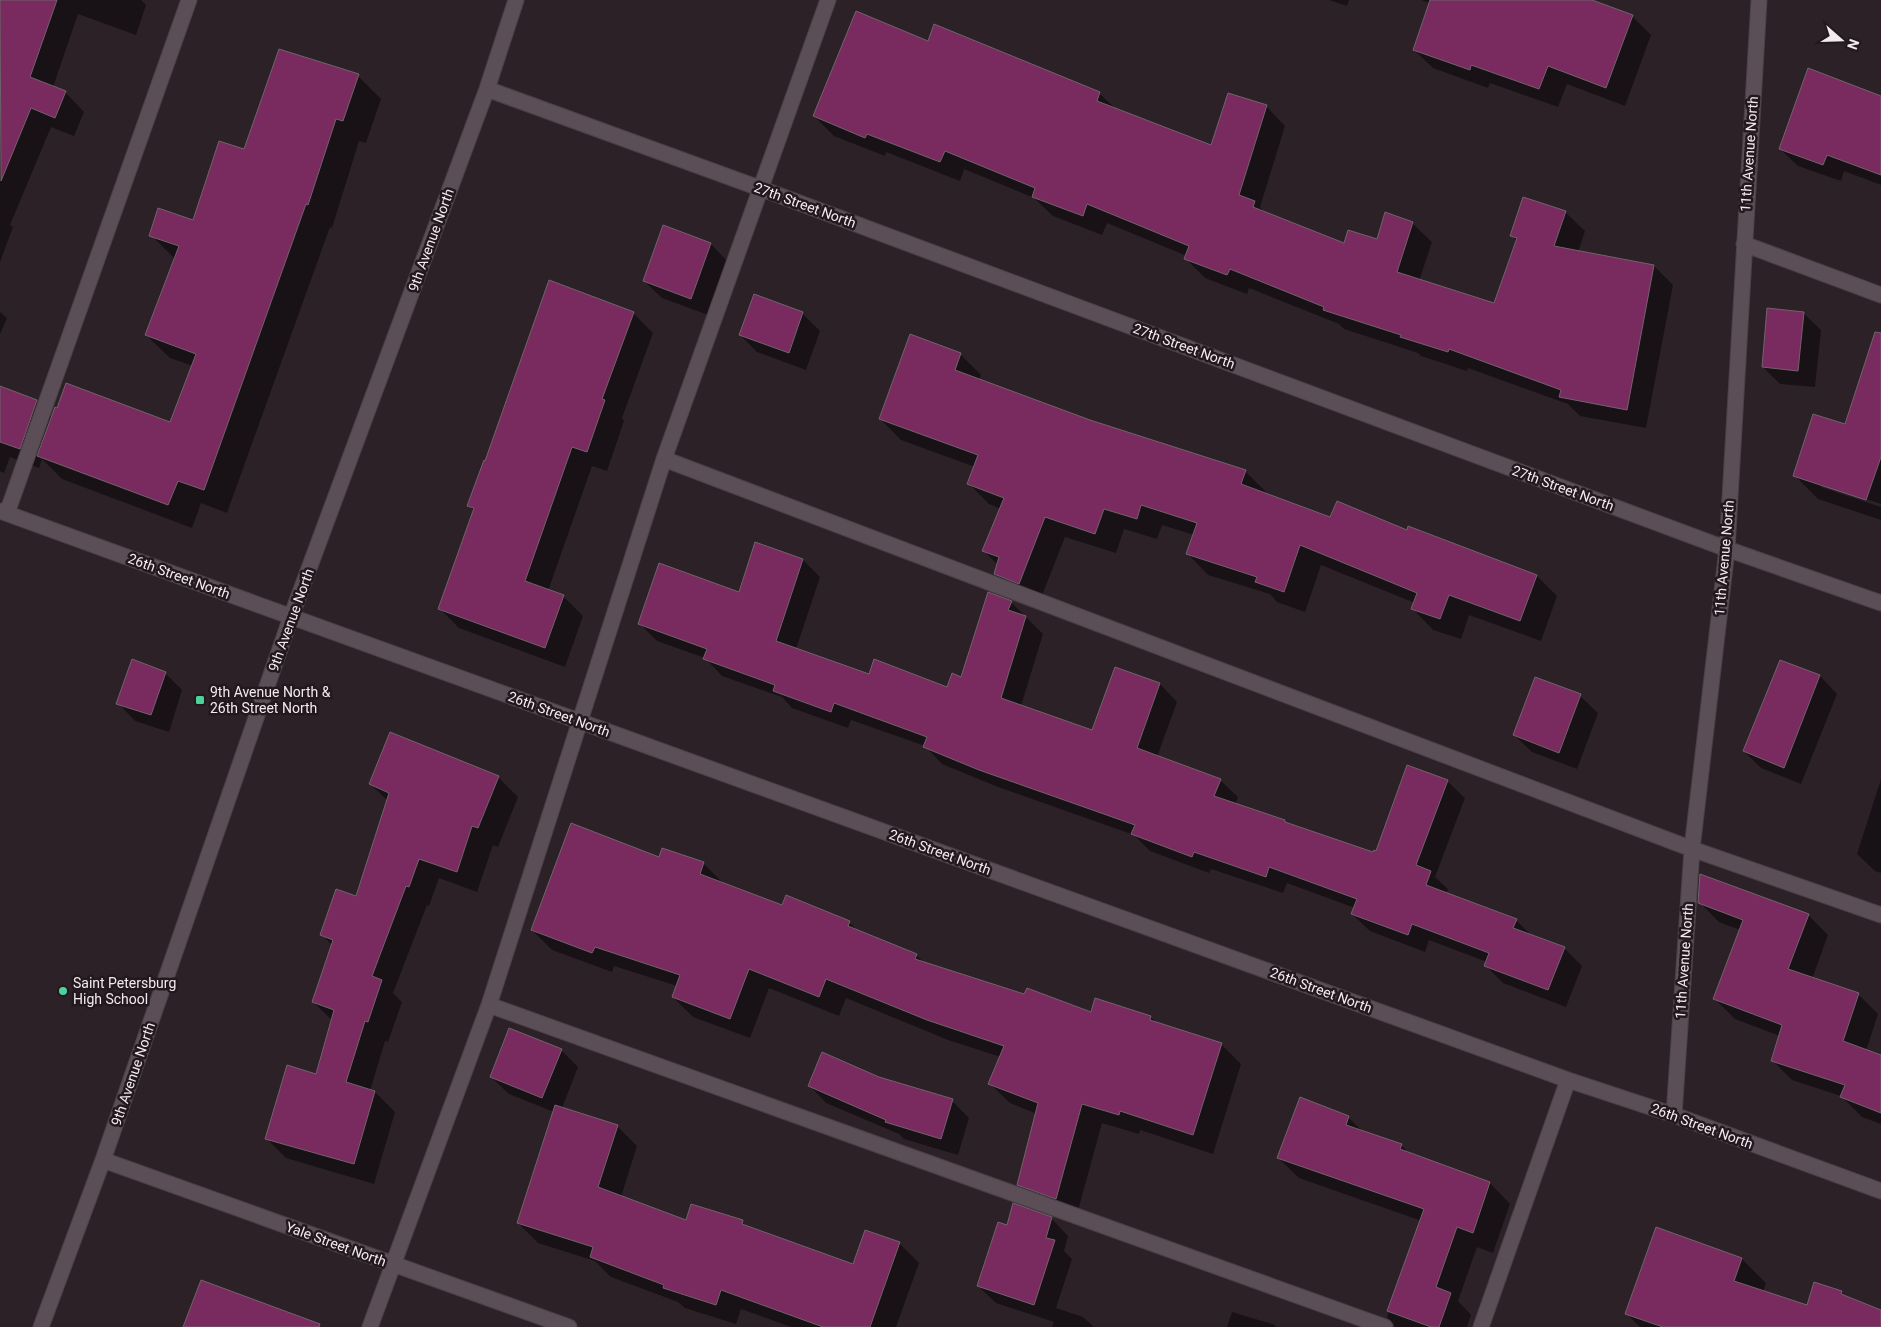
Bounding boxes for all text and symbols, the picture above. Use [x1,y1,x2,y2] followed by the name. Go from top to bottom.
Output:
[1816,15,1866,65] north arrow
[1844,37,1862,52] text: N
[1737,96,1761,212] street label: 11th Avenue North
[752,179,858,231] street label: 27th Street North
[405,186,457,294] street label: 9th Avenue North
[1131,320,1237,372] street label: 27th Street North
[1510,462,1616,514] street label: 27th Street North
[1711,499,1737,617] street label: 11th Avenue North
[126,550,232,602] street label: 26th Street North
[265,566,317,674] street label: 9th Avenue North
[210,684,331,716] place label: 9th Avenue North & 26th Street North
[506,688,612,740] street label: 26th Street North
[194,694,206,706] marker: 9th Avenue North & 26th Street North
[887,826,993,878] street label: 26th Street North
[1672,903,1696,1019] street label: 11th Avenue North
[1268,964,1374,1016] street label: 26th Street North
[73,975,176,1007] place label: Saint Petersburg High School
[57,985,69,997] marker: Saint Petersburg High School
[108,1020,158,1128] street label: 9th Avenue North
[1649,1100,1755,1152] street label: 26th Street North
[284,1218,388,1270] street label: Yale Street North

